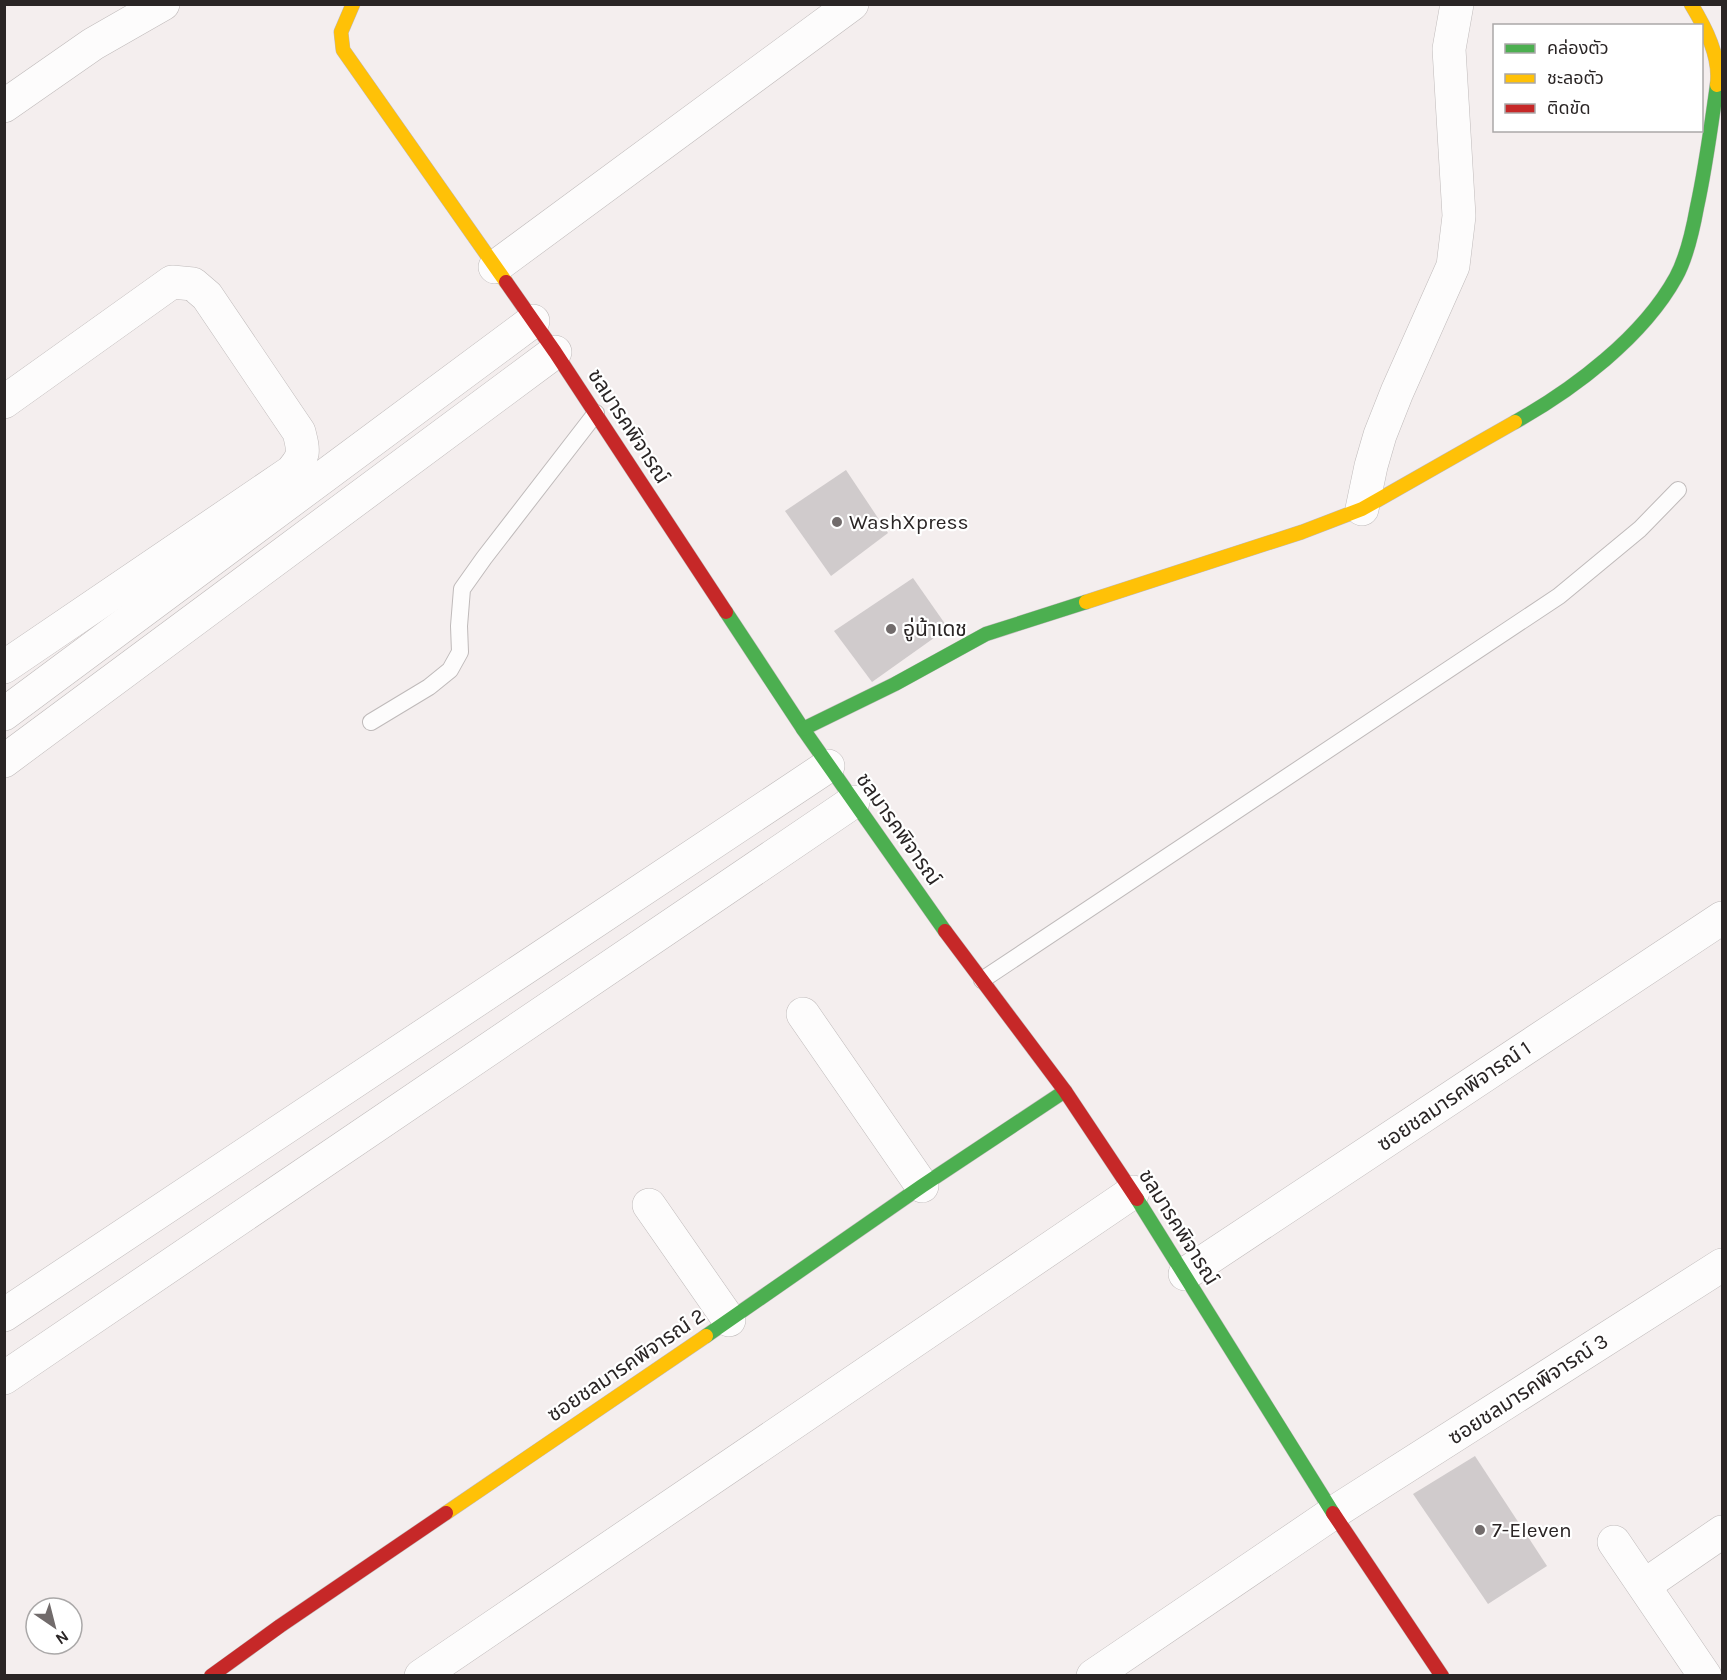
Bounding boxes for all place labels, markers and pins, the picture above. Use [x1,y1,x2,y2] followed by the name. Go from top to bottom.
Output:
[849,510,969,534] place label: WashXpress
[830,515,844,529] marker: WashXpress
[903,617,967,642] place label: อู่น้าเดช
[884,622,898,636] marker: อู่น้าเดช
[1492,1518,1572,1542] place label: 7-Eleven
[1473,1523,1487,1537] marker: 7-Eleven

